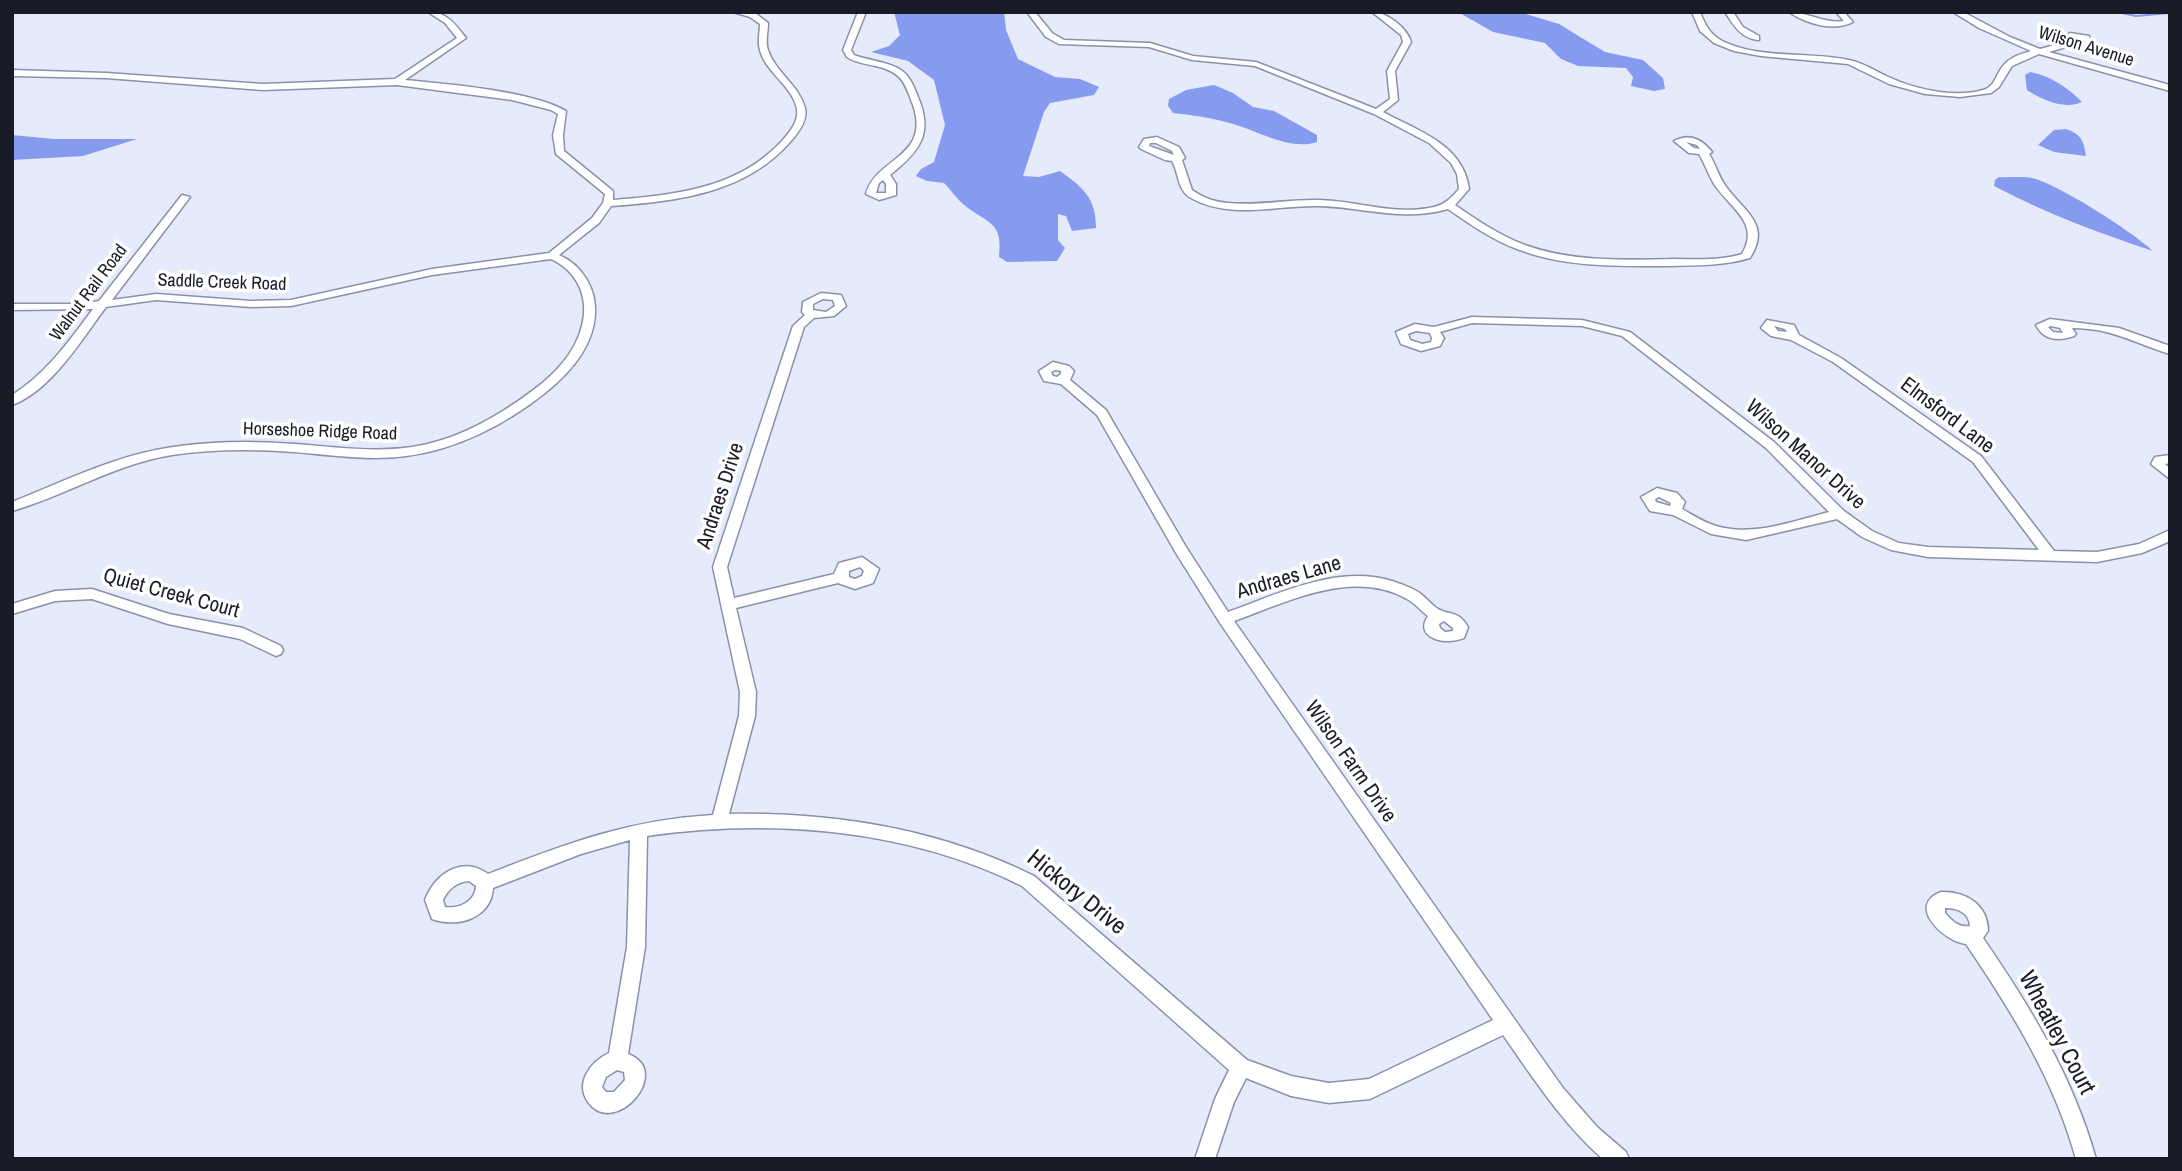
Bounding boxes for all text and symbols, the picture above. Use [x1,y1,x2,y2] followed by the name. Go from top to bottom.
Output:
[2035,22,2137,72] street label: Wilson Avenue
[46,241,132,345] street label: Walnut Rail Road
[157,270,287,296] street label: Saddle Creek Road
[1895,373,1999,459] street label: Elmsford Lane
[1740,395,1870,515] street label: Wilson Manor Drive
[243,419,397,445] street label: Horseshoe Ridge Road
[692,440,750,552] street label: Andraes Drive
[1234,551,1344,605] street label: Andraes Lane
[100,564,242,624] street label: Quiet Creek Court
[1299,696,1401,828] street label: Wilson Farm Drive
[1021,844,1131,942] street label: Hickory Drive
[2011,966,2101,1100] street label: Wheatley Court

